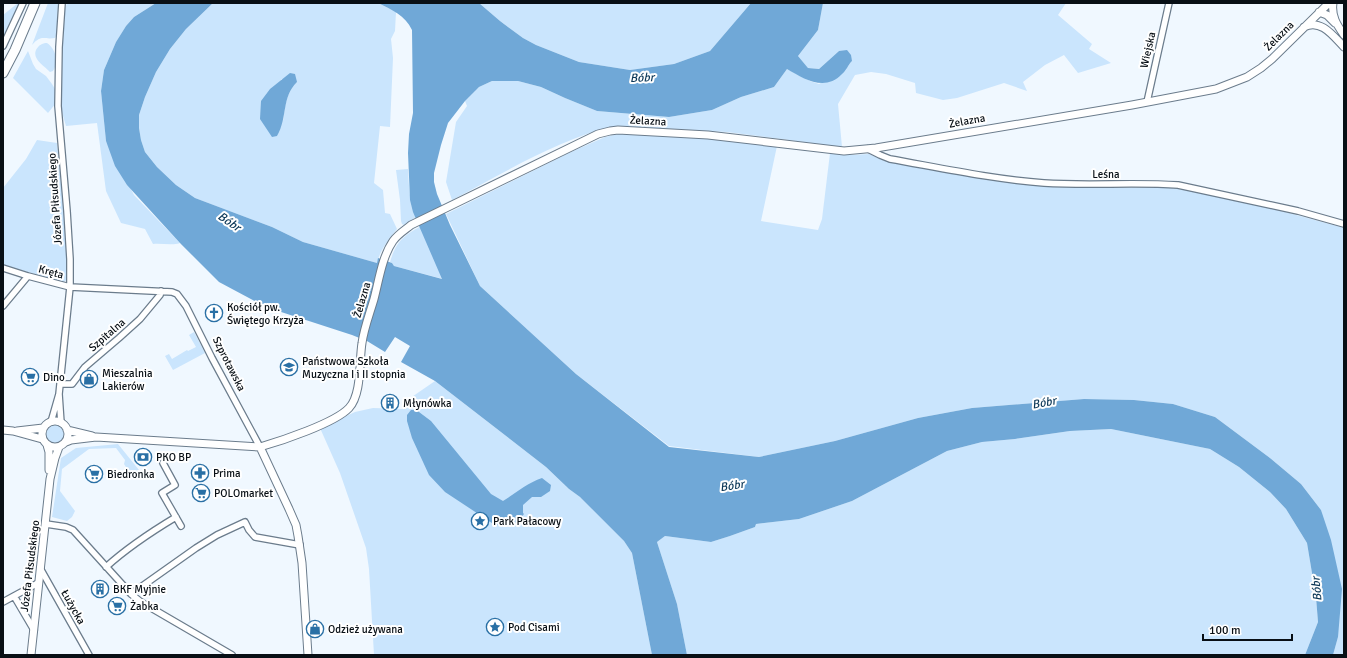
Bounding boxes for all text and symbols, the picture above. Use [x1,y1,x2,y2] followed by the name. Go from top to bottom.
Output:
[1261,17,1297,54] street label: Żelazna
[1138,30,1159,69] street label: Wiejska
[630,70,656,86] water label: Bóbr
[948,110,987,131] street label: Żelazna
[629,113,667,128] street label: Żelazna
[45,152,65,245] street label: Józefa Piłsudskiego
[1092,168,1120,181] street label: Leśna
[215,209,245,236] water label: Bóbr
[37,262,65,282] street label: Kręta
[350,280,373,319] street label: Żelazna
[227,301,304,327] place label: Kościół pw. Świętego Krzyża
[204,303,224,323] church icon: Kościół pw. Świętego Krzyża
[86,315,128,354] street label: Szpitalna
[210,335,248,394] street label: Szprotawska
[302,355,406,381] place label: Państwowa Szkoła Muzyczna I i II stopnia
[279,357,299,377] school or university icon: Państwowa Szkoła Muzyczna I i II stopnia
[20,367,40,387] supermarket icon: Dino
[102,367,153,393] place label: Mieszalnia Lakierów
[79,369,99,389] shop icon: Mieszalnia Lakierów
[43,371,65,384] place label: Dino
[380,393,400,413] building icon: Młynówka
[1031,393,1059,413] water label: Bóbr
[403,397,452,410] place label: Młynówka
[133,447,153,467] bank icon: PKO BP
[156,451,191,464] place label: PKO BP
[190,463,210,483] pharmacy icon: Prima
[84,464,104,484] supermarket icon: Biedronka
[213,467,241,480] place label: Prima
[107,468,155,481] place label: Biedronka
[719,476,747,495] water label: Bóbr
[191,483,211,503] supermarket icon: POLOmarket
[214,487,273,500] place label: POLOmarket
[470,511,490,531] place icon: Park Pałacowy
[493,515,562,528] place label: Park Pałacowy
[18,519,42,613] street label: Józefa Piłsudskiego
[1308,575,1326,602] water label: Bóbr
[90,579,110,599] building icon: BKF Myjnie
[113,583,166,596] place label: BKF Myjnie
[58,587,88,627] street label: Łużycka
[107,596,127,616] supermarket icon: Żabka
[130,599,159,613] place label: Żabka
[1203,616,1292,642] scale bar
[485,617,505,637] place icon: Pod Cisami
[305,619,325,639] shop icon: Odzież używana
[508,621,560,634] place label: Pod Cisami
[328,623,403,636] place label: Odzież używana
[1209,623,1241,638] text: 100 m

